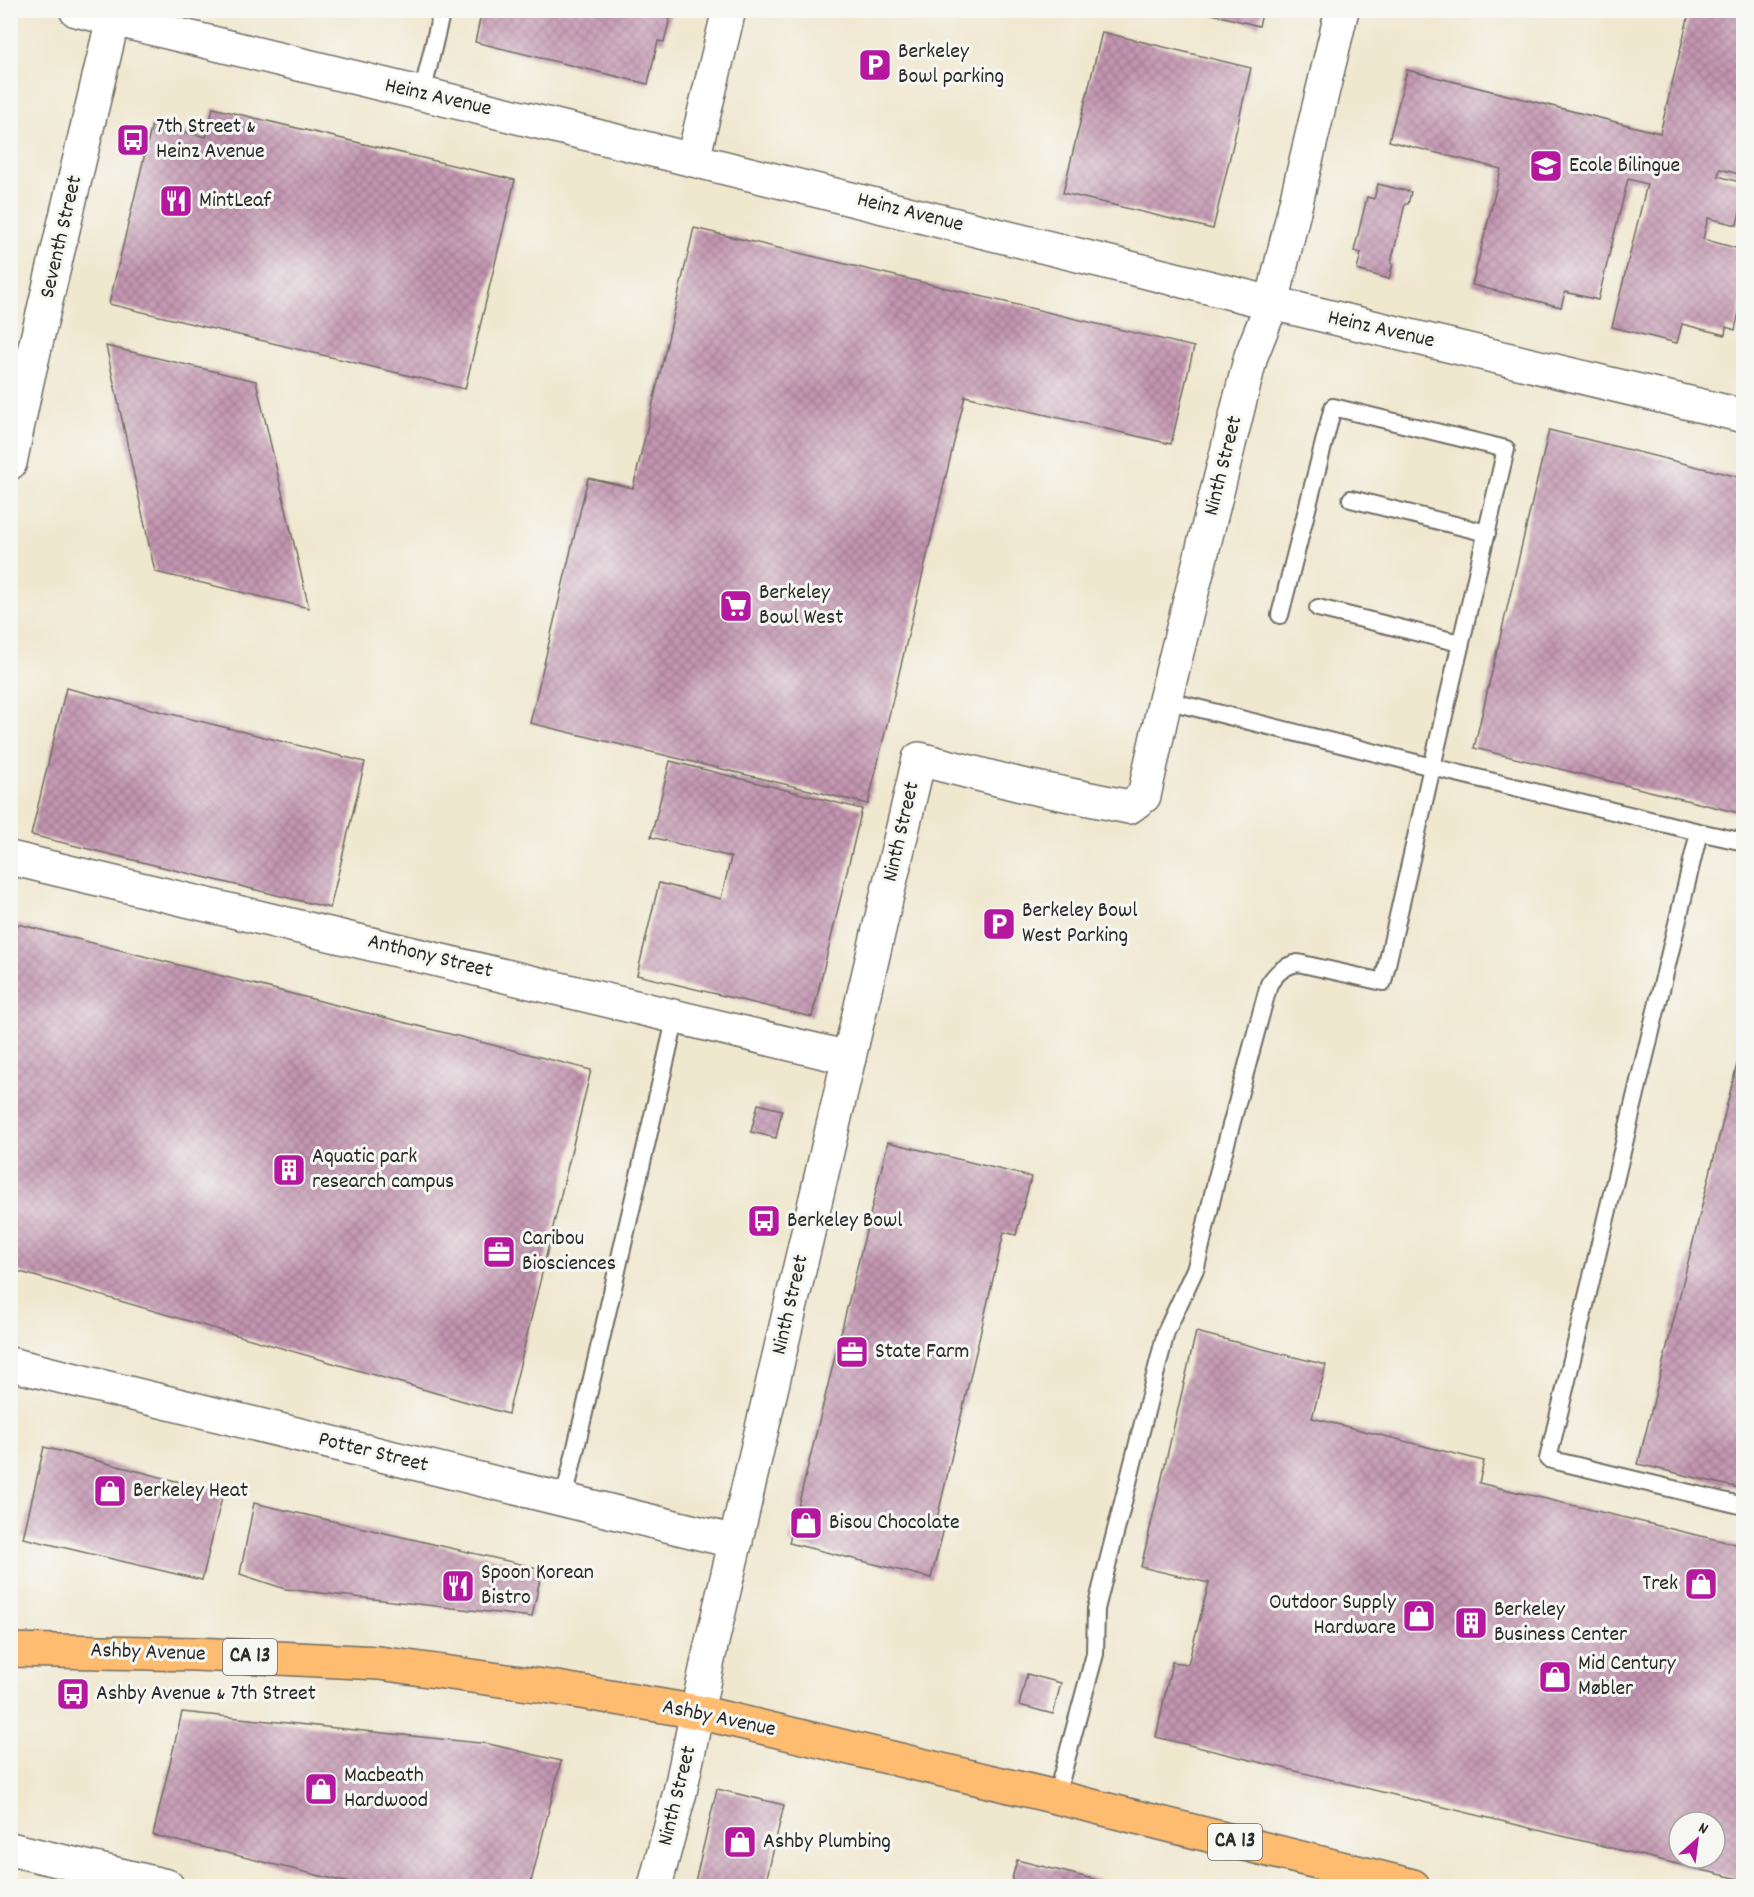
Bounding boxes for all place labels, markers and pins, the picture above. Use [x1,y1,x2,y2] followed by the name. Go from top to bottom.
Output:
[898,37,1004,93] place label: Berkeley Bowl parking
[857,47,893,83] parking icon: Berkeley Bowl parking
[156,112,265,168] place label: 7th Street & Heinz Avenue
[115,122,151,158] bus stop icon: 7th Street & Heinz Avenue
[1528,148,1564,184] school or university icon: Ecole Bilingue
[1569,151,1680,182] place label: Ecole Bilingue
[158,183,194,219] restaurant icon: MintLeaf
[199,186,272,217] place label: MintLeaf
[759,578,843,634] place label: Berkeley Bowl West
[718,588,754,624] supermarket icon: Berkeley Bowl West
[1022,896,1137,952] place label: Berkeley Bowl West Parking
[981,906,1017,942] parking icon: Berkeley Bowl West Parking
[312,1142,454,1198] place label: Aquatic park research campus
[271,1152,307,1188] building icon: Aquatic park research campus
[746,1203,782,1239] bus stop icon: Berkeley Bowl
[787,1206,902,1237] place label: Berkeley Bowl
[522,1224,616,1280] place label: Caribou Biosciences
[481,1234,517,1270] office icon: Caribou Biosciences
[834,1334,870,1370] office icon: State Farm
[875,1337,969,1368] place label: State Farm
[92,1473,128,1509] shop icon: Berkeley Heat
[133,1476,248,1507] place label: Berkeley Heat
[788,1505,824,1541] shop icon: Bisou Chocolate
[829,1508,960,1539] place label: Bisou Chocolate
[481,1558,594,1614] place label: Spoon Korean Bistro
[1683,1566,1719,1602] shop icon: Trek
[440,1568,476,1604] restaurant icon: Spoon Korean Bistro
[1642,1569,1678,1600] place label: Trek
[1269,1588,1397,1644] place label: Outdoor Supply Hardware
[1494,1595,1628,1651] place label: Berkeley Business Center
[1401,1598,1437,1634] shop icon: Outdoor Supply Hardware
[1453,1605,1489,1641] building icon: Berkeley Business Center
[1578,1649,1677,1705] place label: Mid Century Møbler
[1537,1659,1573,1695] shop icon: Mid Century Møbler
[55,1676,91,1712] bus stop icon: Ashby Avenue & 7th Street
[96,1679,316,1710] place label: Ashby Avenue & 7th Street
[344,1761,428,1817] place label: Macbeath Hardwood
[303,1771,339,1807] shop icon: Macbeath Hardwood
[722,1824,758,1860] shop icon: Ashby Plumbing
[763,1827,891,1858] place label: Ashby Plumbing

